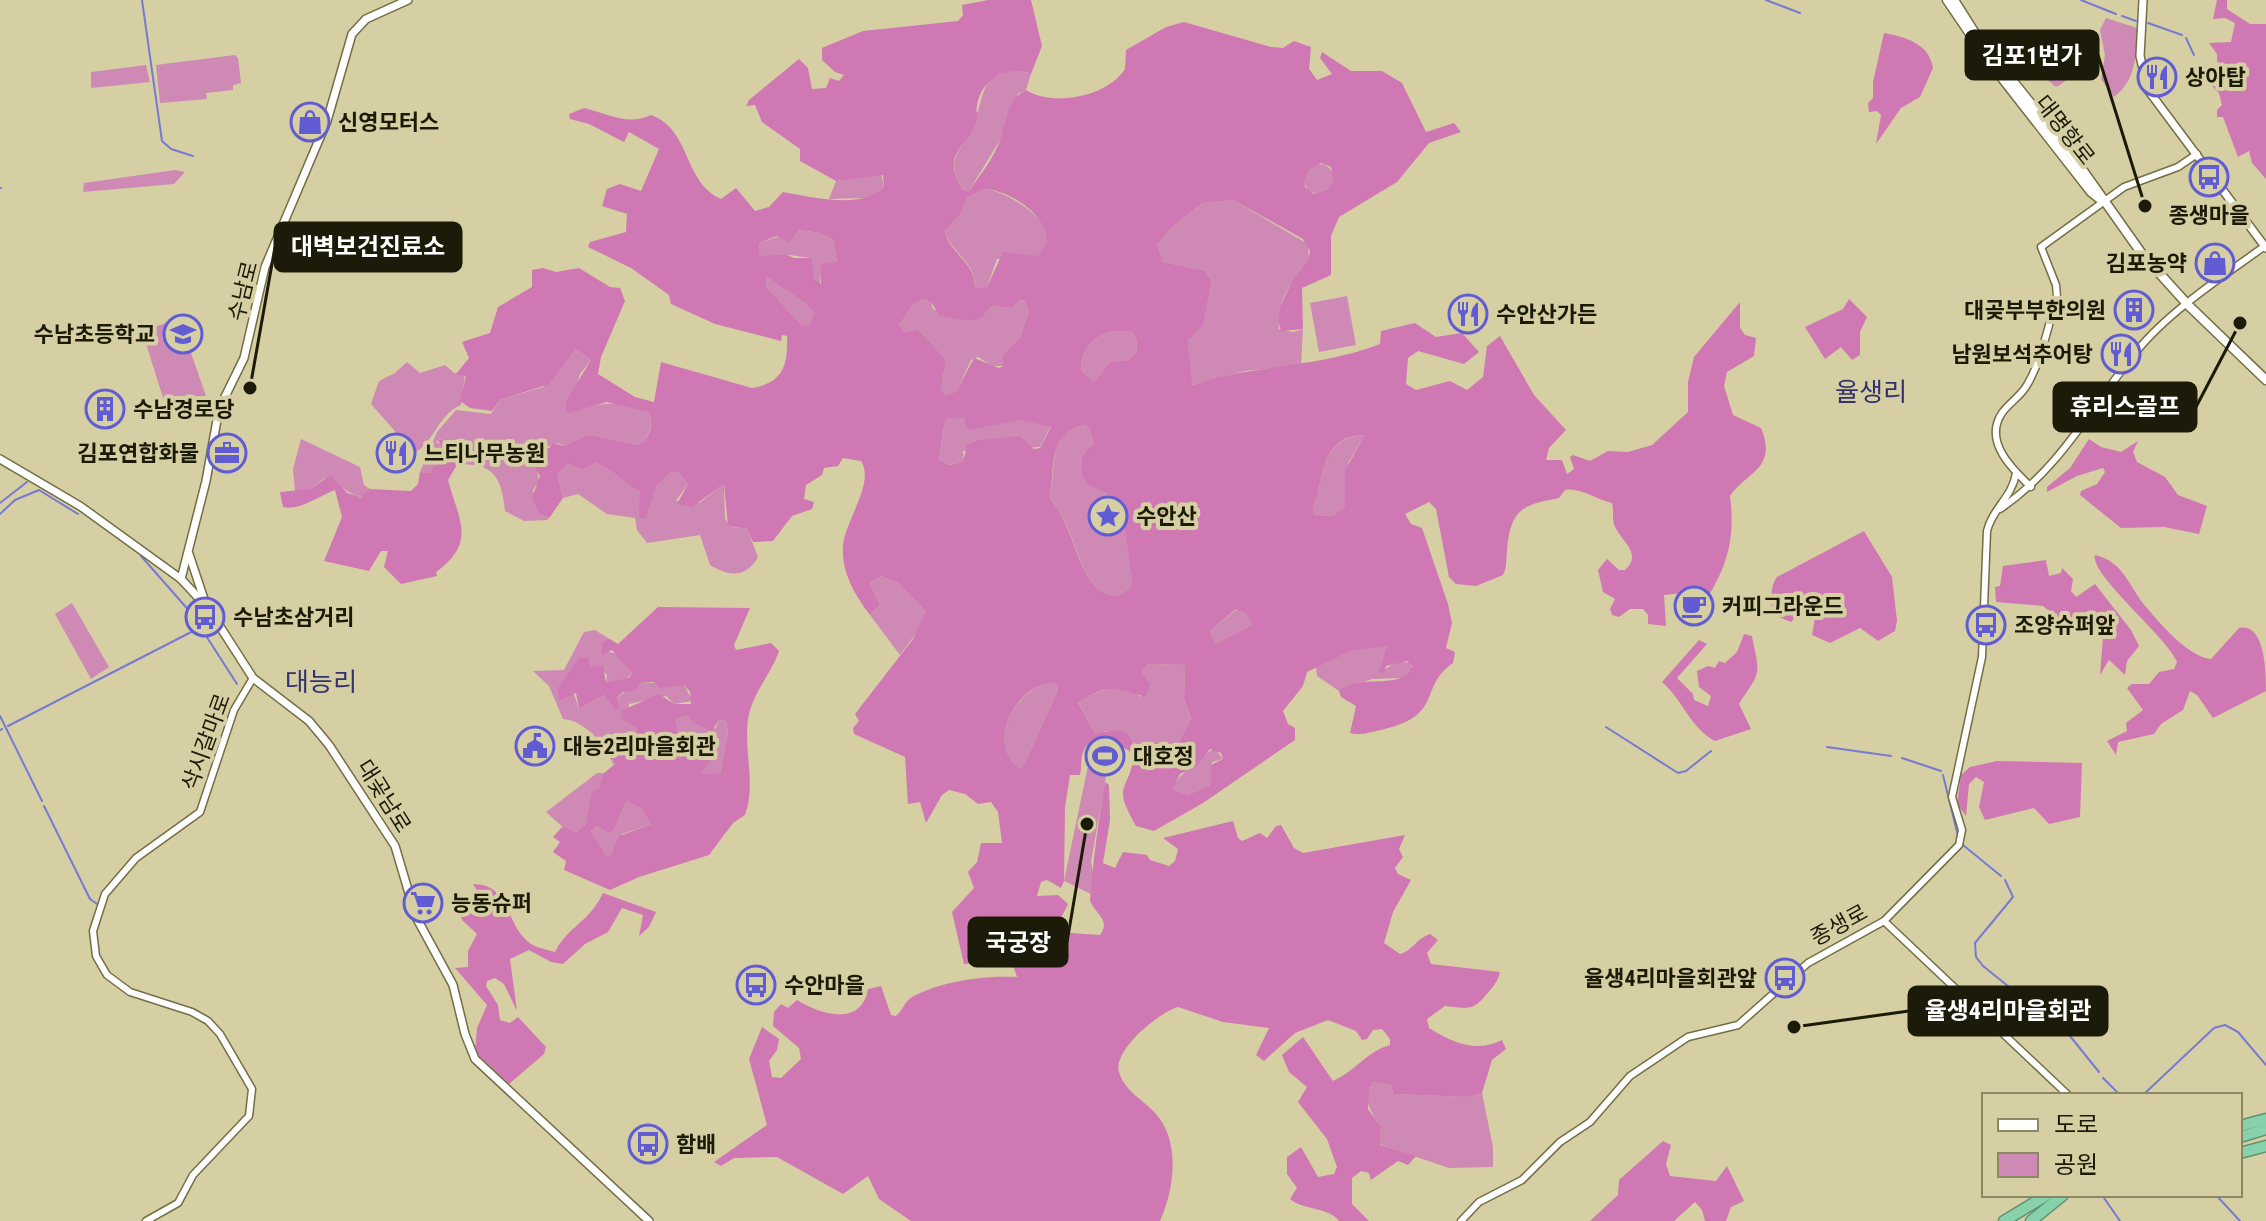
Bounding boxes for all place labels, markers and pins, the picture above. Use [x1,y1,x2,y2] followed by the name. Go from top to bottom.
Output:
[1966,31,2098,79] callout: 김포1번가
[2136,56,2178,98] restaurant icon: 상아탑
[2185,65,2246,90] place label: 상아탑
[289,101,331,143] shop icon: 신영모터스
[338,110,439,135] place label: 신영모터스
[2188,156,2230,198] bus stop icon: 종생마을
[2169,203,2249,228] place label: 종생마을
[275,223,461,271] callout: 대벽보건진료소
[2194,242,2236,284] shop icon: 김포농약
[2106,251,2187,276] place label: 김포농약
[2113,289,2155,331] building icon: 대곶부부한의원
[1447,293,1489,335] restaurant icon: 수안산가든
[1964,298,2106,323] place label: 대곶부부한의원
[1496,302,1597,327] place label: 수안산가든
[162,313,204,355] school or university icon: 수남초등학교
[34,322,155,347] place label: 수남초등학교
[2100,333,2142,375] restaurant icon: 남원보석추어탕
[1951,342,2093,367] place label: 남원보석추어탕
[2054,383,2196,431] callout: 휴리스골프
[84,388,126,430] building icon: 수남경로당
[133,397,234,422] place label: 수남경로당
[206,432,248,474] office icon: 김포연합화물
[375,432,417,474] restaurant icon: 느티나무농원
[78,441,199,466] place label: 김포연합화물
[424,441,545,466] place label: 느티나무농원
[1087,495,1129,537] place icon: 수안산
[1136,504,1197,529] place label: 수안산
[1673,585,1715,627] cafe icon: 커피그라운드
[1722,594,1843,619] place label: 커피그라운드
[184,596,226,638] bus stop icon: 수남초삼거리
[1965,604,2007,646] bus stop icon: 조양슈퍼앞
[233,605,354,630] place label: 수남초삼거리
[2014,613,2115,638] place label: 조양슈퍼앞
[514,725,556,767] public building icon: 대능2리마을회관
[563,734,716,759] place label: 대능2리마을회관
[1084,735,1126,777] sports icon: 대호정
[1133,744,1194,769] place label: 대호정
[402,882,444,924] supermarket icon: 능동슈퍼
[451,891,532,916] place label: 능동슈퍼
[969,918,1067,966] callout: 국궁장
[1764,957,1806,999] bus stop icon: 율생4리마을회관앞
[735,964,777,1006] bus stop icon: 수안마을
[1584,966,1757,991] place label: 율생4리마을회관앞
[784,973,865,998] place label: 수안마을
[1909,987,2107,1035] callout: 율생4리마을회관
[627,1123,669,1165] bus stop icon: 함배
[676,1132,716,1157] place label: 함배

